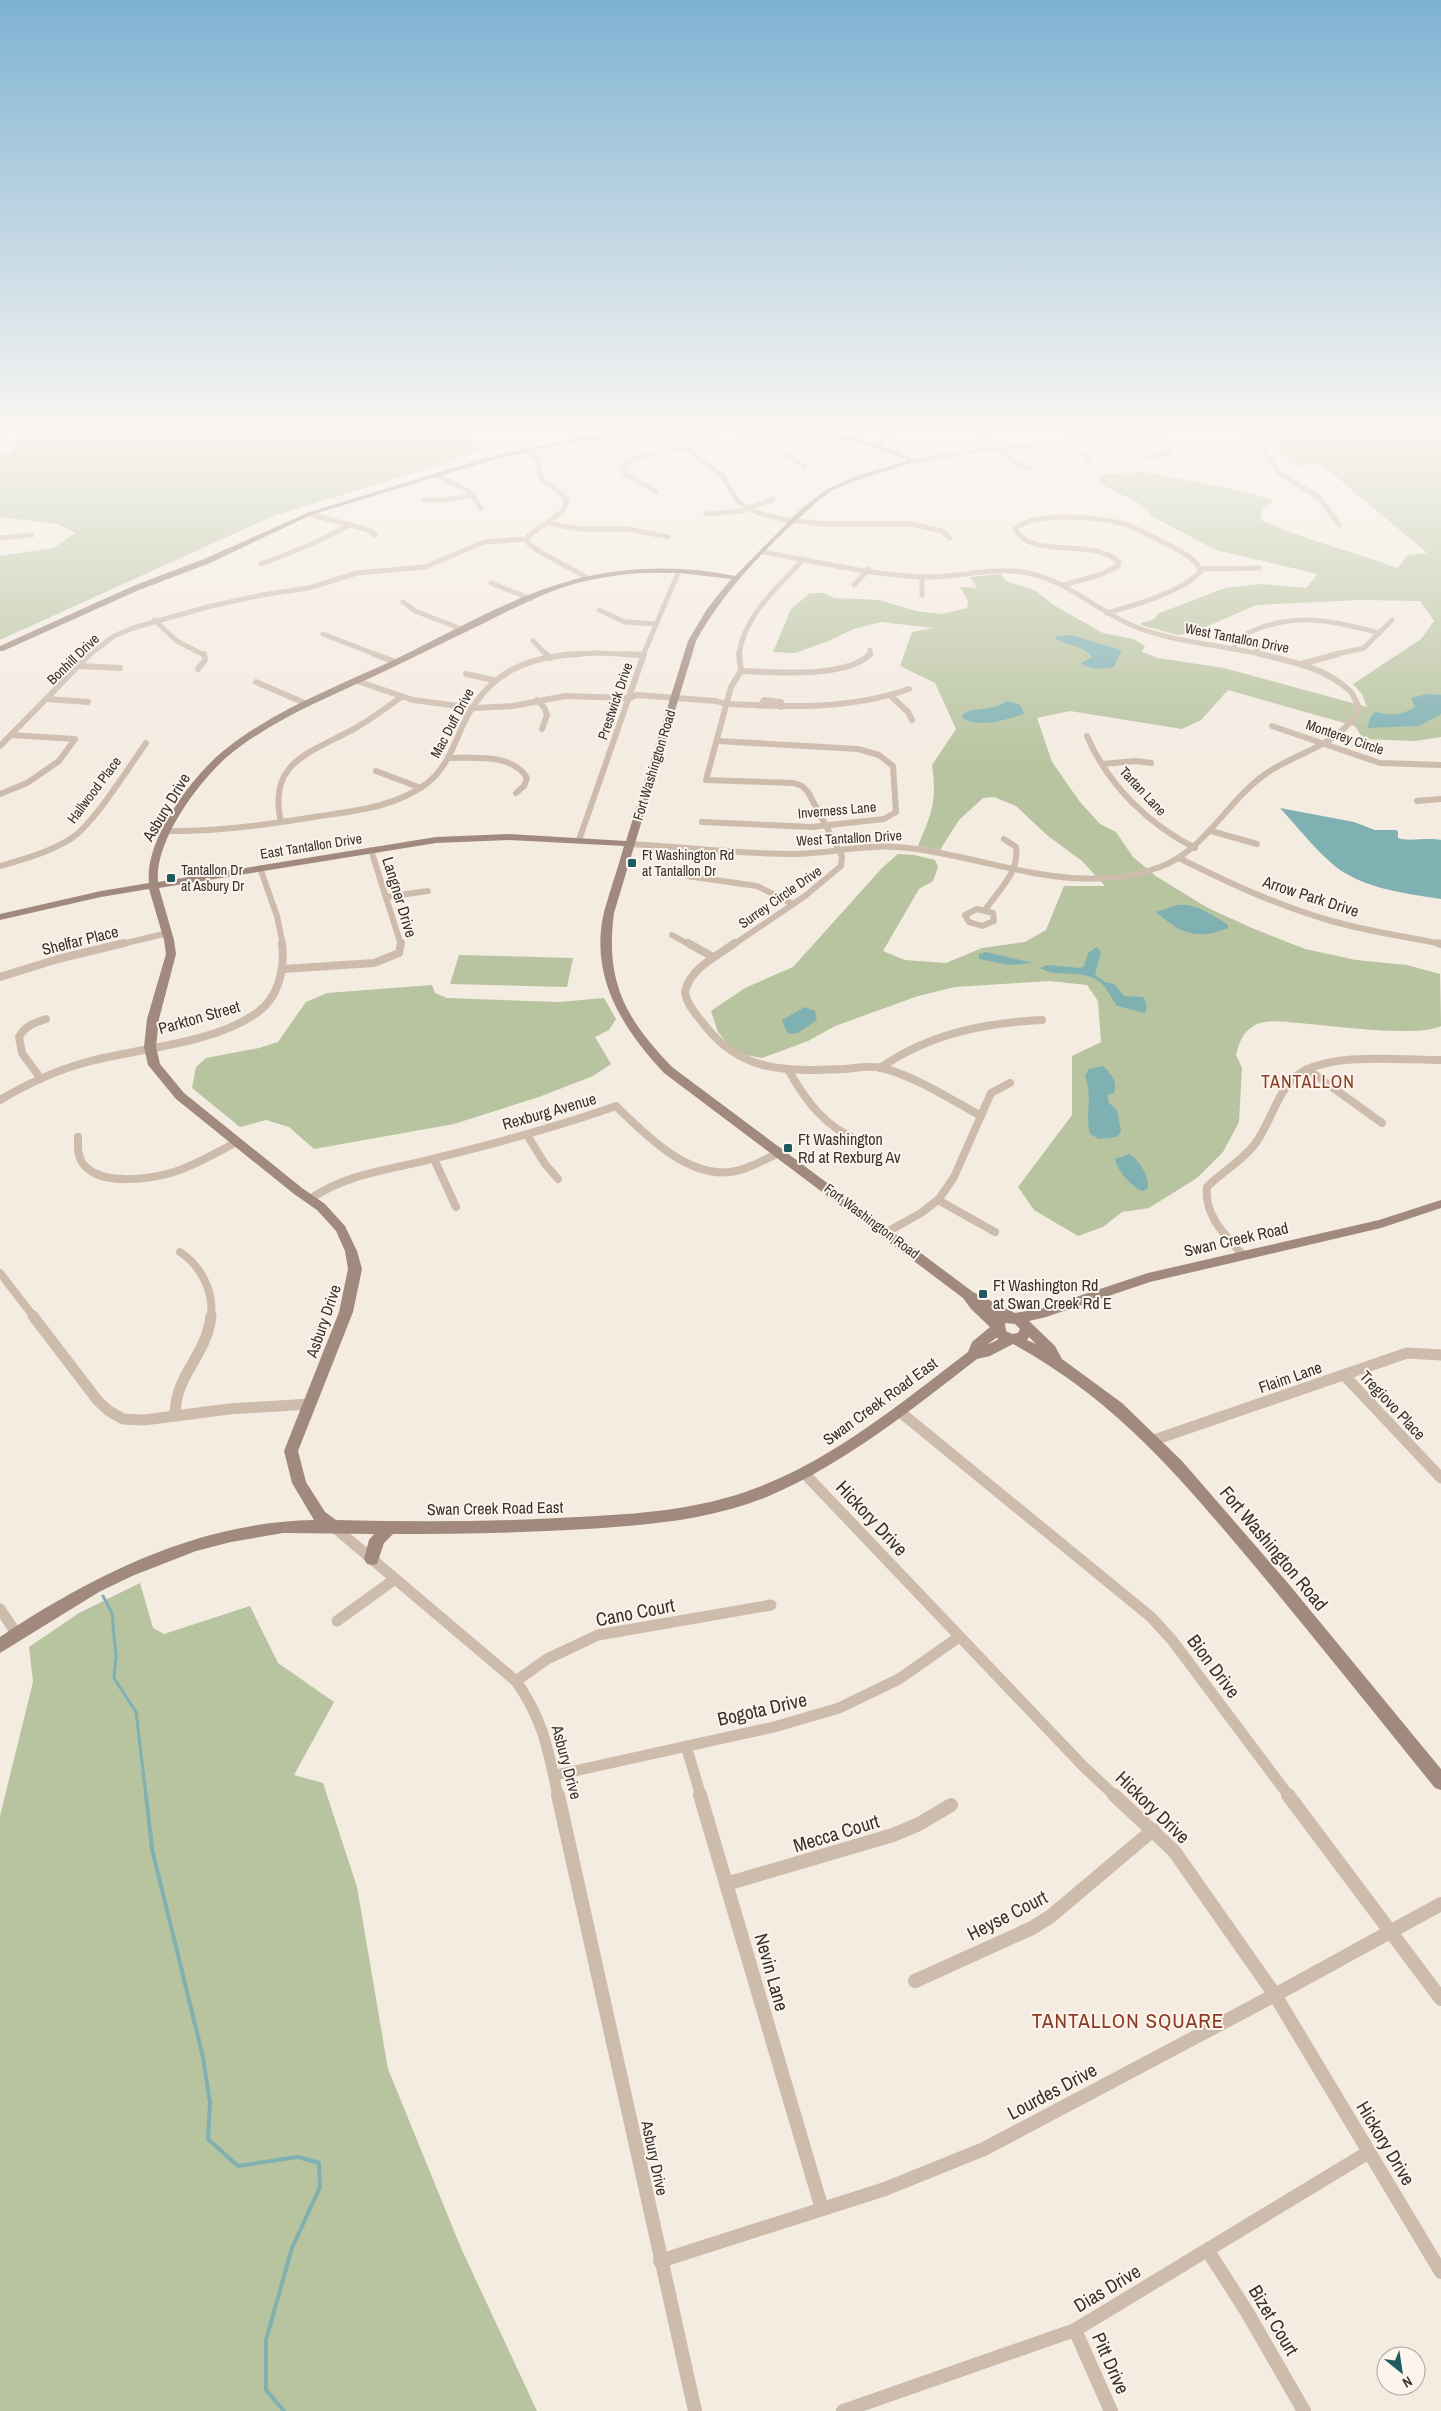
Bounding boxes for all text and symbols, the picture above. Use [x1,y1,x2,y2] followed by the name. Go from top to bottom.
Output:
[1183,619,1291,657] street label: West Tantallon Drive
[43,630,103,688] street label: Bonhill Drive
[593,660,637,742] street label: Prestwick Drive
[426,685,478,761] street label: Mac Duff Drive
[629,708,679,822] street label: Fort Washington Road
[1304,715,1386,759] street label: Monterey Circle
[63,753,125,827] street label: Hallwood Place
[1116,763,1170,819] street label: Tartan Lane
[137,769,195,846] street label: Asbury Drive
[797,798,877,822] street label: Inverness Lane
[796,826,902,850] street label: West Tantallon Drive
[259,829,363,863] street label: East Tantallon Drive
[642,846,734,880] place label: Ft Washington Rd at Tantallon Dr
[377,854,423,940] street label: Langner Drive
[626,857,638,869] marker: Ft Washington Rd at Tantallon Dr
[181,861,244,895] place label: Tantallon Dr at Asbury Dr
[735,862,825,932] street label: Surrey Circle Drive
[1259,870,1362,922] street label: Arrow Park Drive
[165,872,177,884] marker: Tantallon Dr at Asbury Dr
[39,920,121,960] street label: Shelfar Place
[156,995,243,1039] street label: Parkton Street
[1261,1069,1355,1094] district label: TANTALLON
[499,1087,599,1135] street label: Rexburg Avenue
[798,1128,901,1168] place label: Ft Washington Rd at Rexburg Av
[782,1142,794,1154] marker: Ft Washington Rd at Rexburg Av
[821,1179,923,1263] street label: Fort Washington Road
[1182,1216,1290,1262] street label: Swan Creek Road
[993,1274,1112,1314] place label: Ft Washington Rd at Swan Creek Rd E
[300,1282,346,1361] street label: Asbury Drive
[977,1288,989,1300] marker: Ft Washington Rd at Swan Creek Rd E
[818,1352,942,1450] street label: Swan Creek Road East
[1255,1356,1325,1398] street label: Flaim Lane
[1355,1365,1431,1445] street label: Tregiovo Place
[830,1475,914,1561] street label: Hickory Drive
[1214,1480,1334,1616] street label: Fort Washington Road
[427,1496,564,1520] street label: Swan Creek Road East
[593,1592,677,1632] street label: Cano Court
[1181,1629,1247,1703] street label: Bion Drive
[715,1686,809,1732] street label: Bogota Drive
[546,1722,587,1801] street label: Asbury Drive
[1110,1765,1196,1849] street label: Hickory Drive
[790,1807,883,1858] street label: Mecca Court
[963,1883,1052,1946] street label: Heyse Court
[749,1930,795,2014] street label: Nevin Lane
[1032,2006,1224,2035] district label: TANTALLON SQUARE
[1003,2057,1101,2125] street label: Lourdes Drive
[1351,2096,1421,2190] street label: Hickory Drive
[636,2118,674,2197] street label: Asbury Drive
[1069,2258,1145,2318] street label: Dias Drive
[1243,2280,1306,2361] street label: Bizet Court
[1086,2328,1136,2398] street label: Pitt Drive
[1376,2346,1426,2396] north arrow
[1399,2372,1416,2392] text: N

